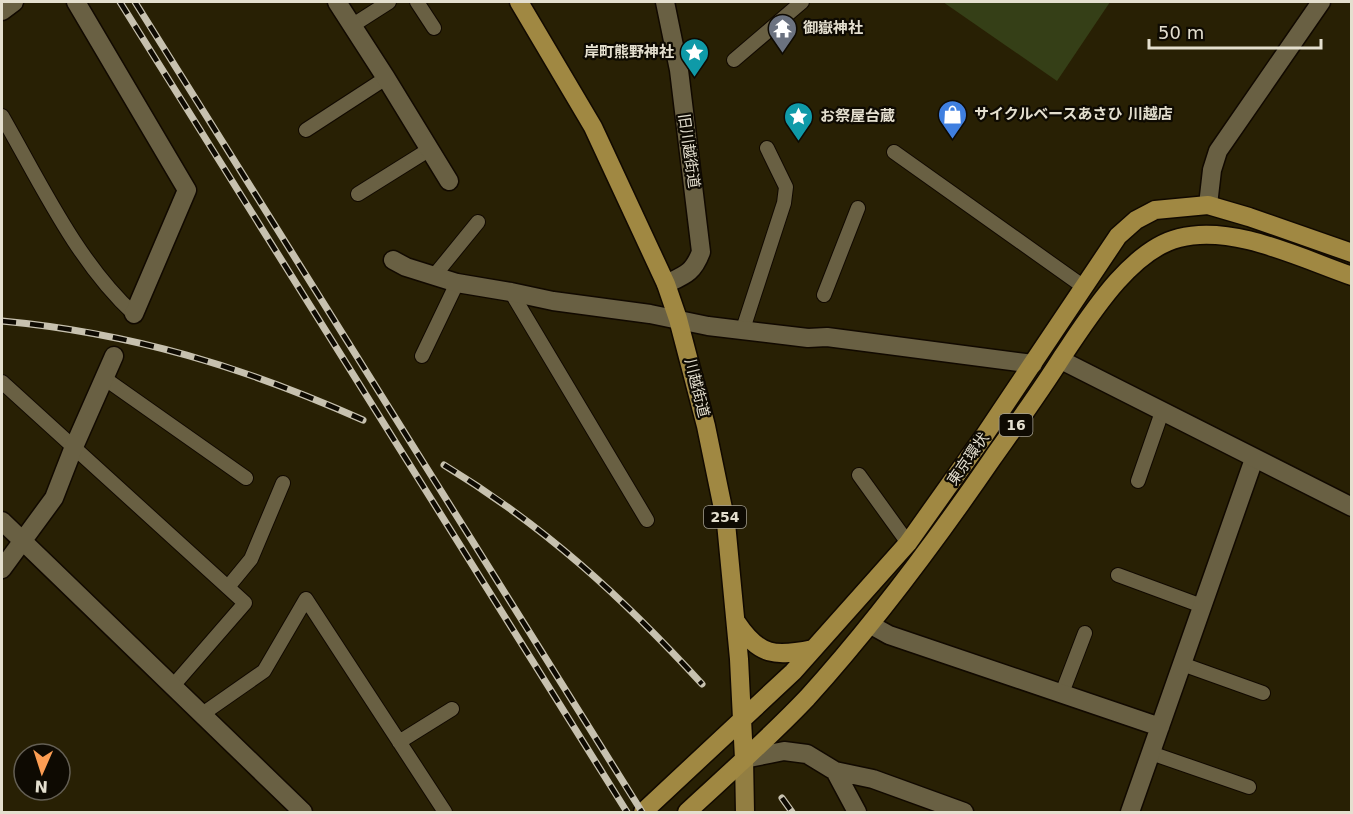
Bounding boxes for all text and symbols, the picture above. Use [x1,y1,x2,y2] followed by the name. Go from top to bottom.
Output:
[766,12,798,54] temple icon: 御嶽神社
[1149,12,1322,50] scale bar
[803,19,863,37] place label: 御嶽神社
[1158,22,1204,43] text: 50 m
[679,36,711,78] place icon: 岸町熊野神社
[584,43,674,61] place label: 岸町熊野神社
[937,98,969,140] shop icon: サイクルベースあさひ 川越店
[783,100,815,142] place icon: お祭屋台蔵
[974,105,1173,123] place label: サイクルベースあさひ 川越店
[820,107,895,125] place label: お祭屋台蔵
[675,113,703,189] street label: 旧川越街道
[681,357,713,419] street label: 川越街道
[1000,414,1032,436] road number: 16
[943,429,993,489] street label: 東京環状
[704,506,746,528] road number: 254
[12,742,72,802] north arrow
[34,777,48,796] text: N

